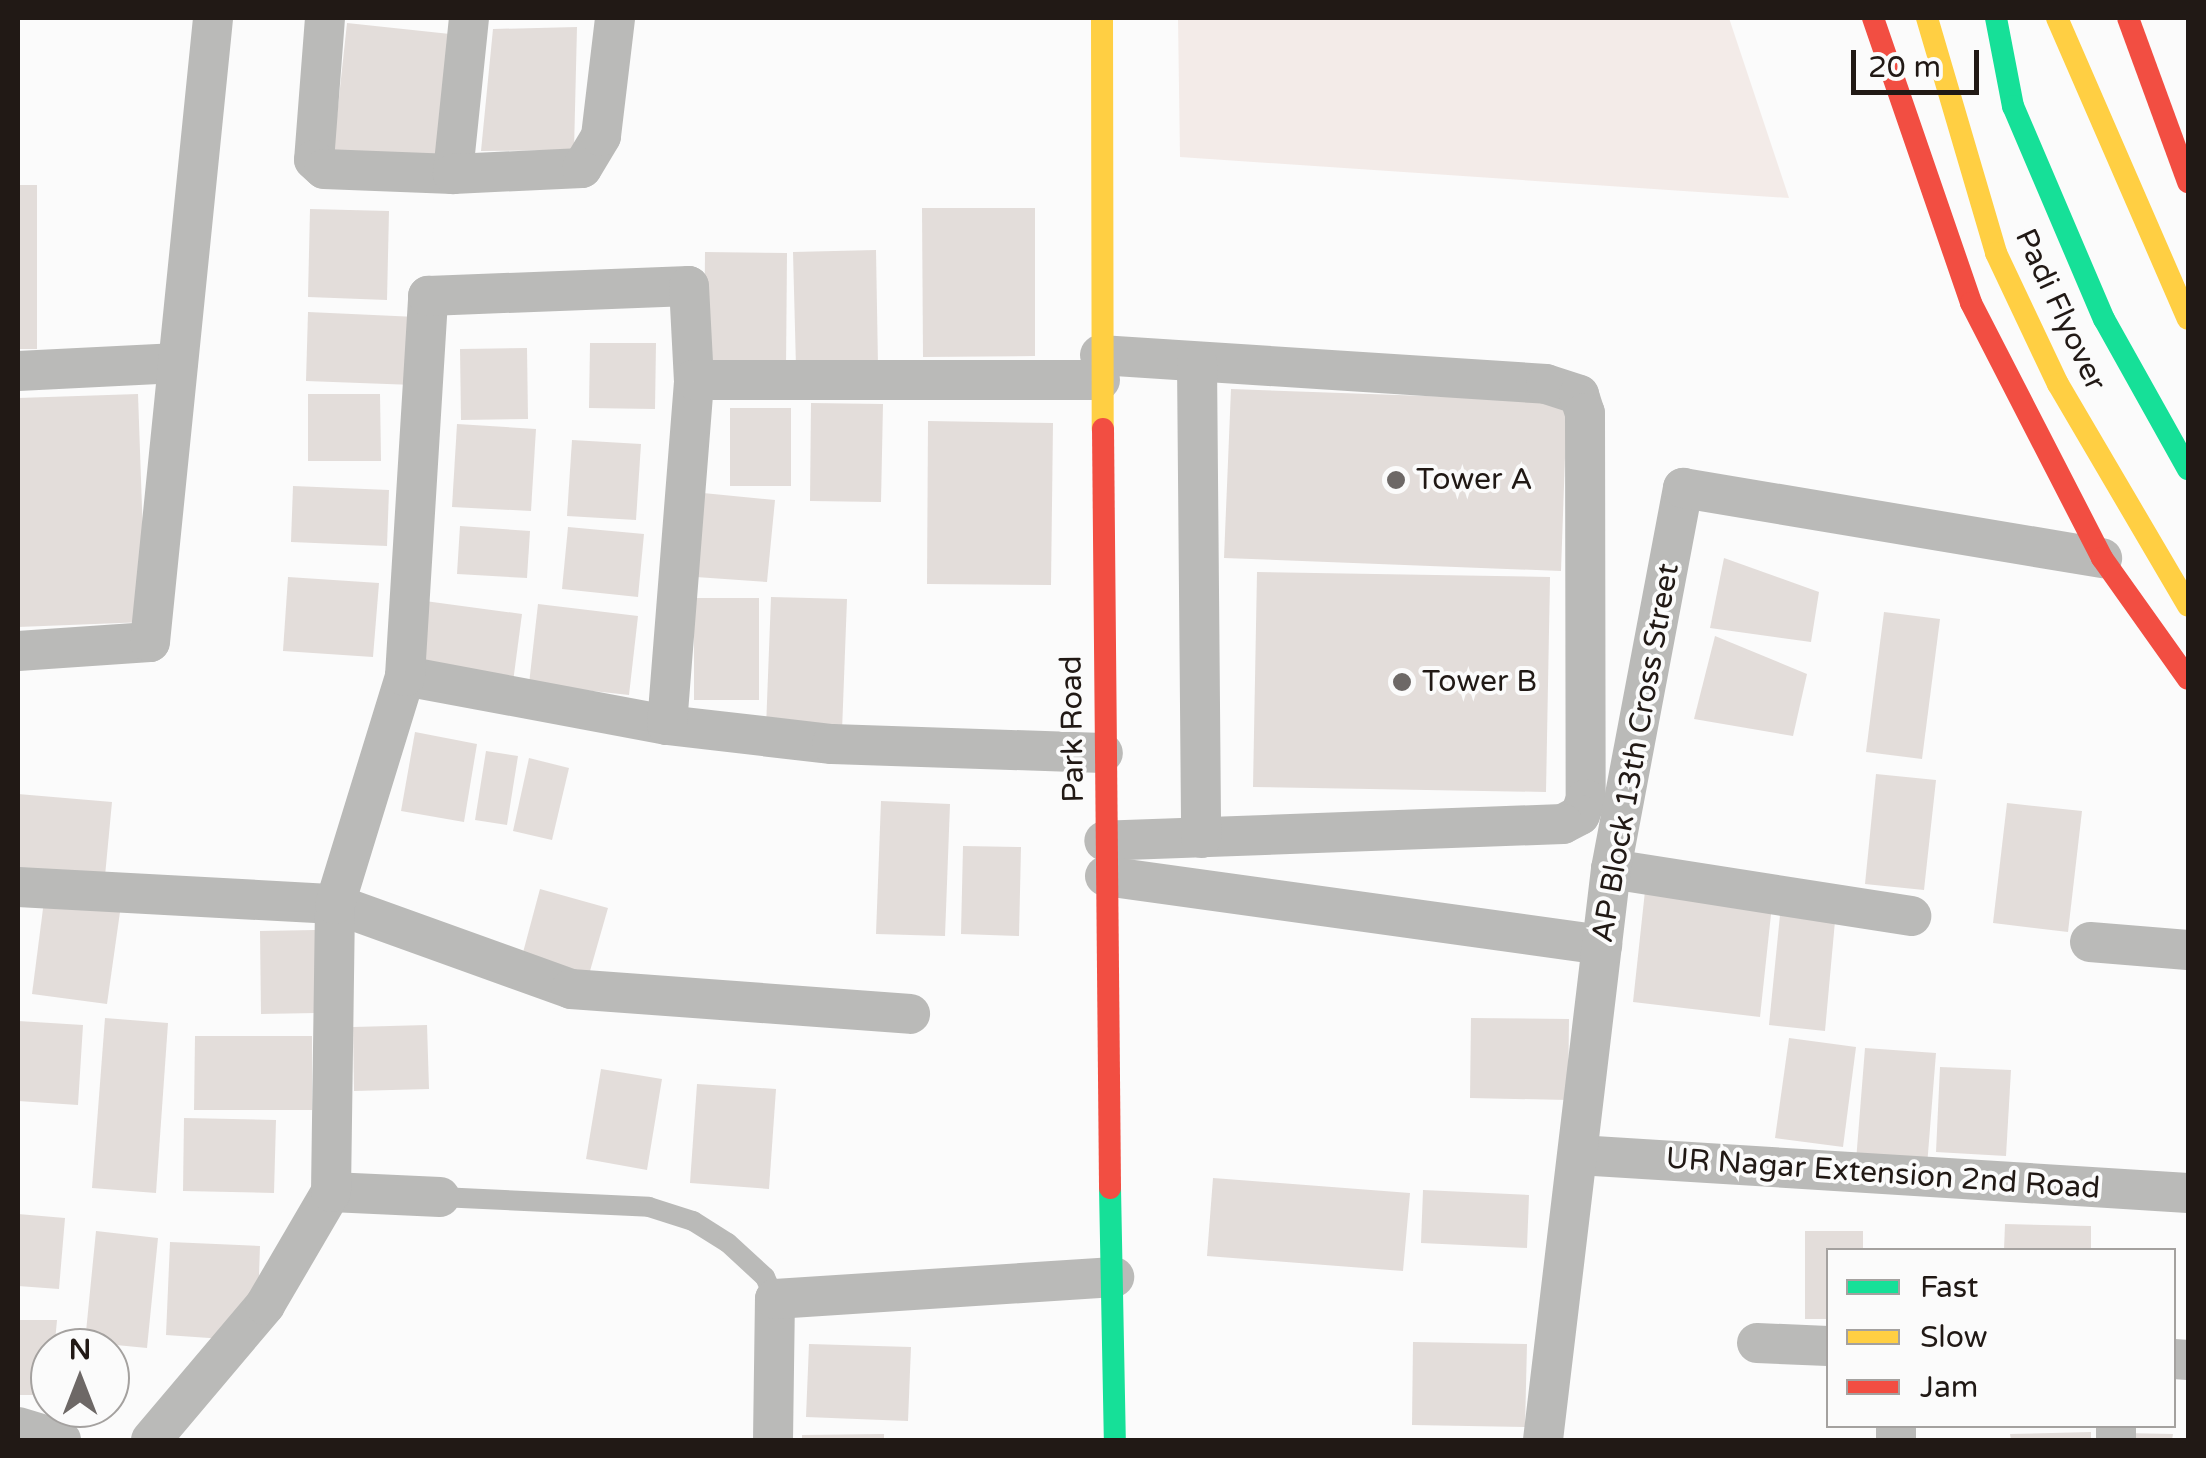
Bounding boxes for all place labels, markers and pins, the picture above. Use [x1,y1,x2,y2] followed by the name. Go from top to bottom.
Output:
[1416,462,1533,498] place label: Tower A
[1385,469,1407,491] marker: Tower A
[1422,664,1537,700] place label: Tower B
[1391,671,1413,693] marker: Tower B

